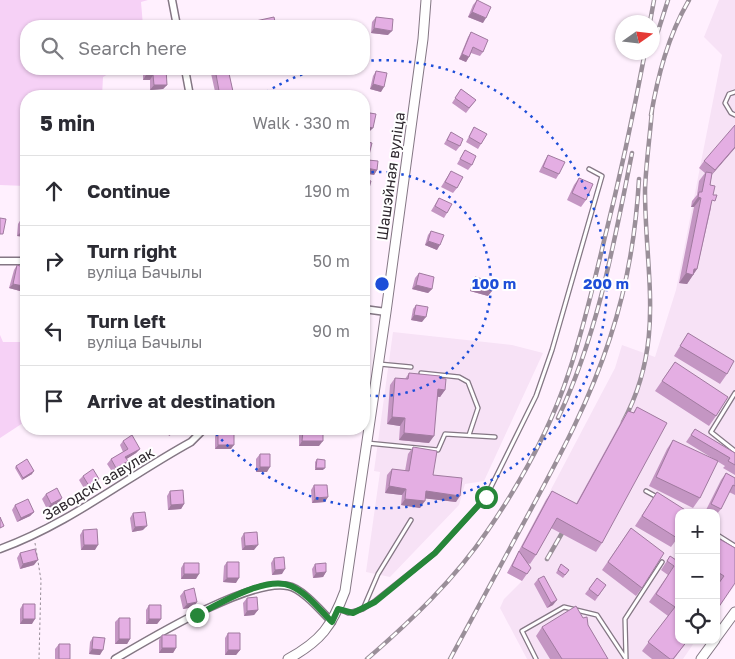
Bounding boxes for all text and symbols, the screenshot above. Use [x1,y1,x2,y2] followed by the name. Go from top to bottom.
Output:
[615,15,660,60] north arrow
[20,20,370,75] search box
[38,34,66,62] icon: search
[78,36,187,59] text: Search here
[40,110,95,136] text: 5 min
[372,111,408,241] street label: Шашэйная вуліца
[252,113,350,133] text: Walk · 330 m
[40,177,68,205] icon: ahead
[87,179,170,202] text: Continue
[304,181,350,201] text: 190 m
[87,239,177,262] text: Turn right
[40,247,68,275] icon: right
[313,251,350,271] text: 50 m
[87,262,202,282] text: вуліца Бачылы
[472,274,516,292] text: 100 m
[583,274,629,292] text: 200 m
[373,275,391,293] centre of rings
[87,309,166,332] text: Turn left
[40,317,68,345] icon: left
[312,321,350,341] text: 90 m
[87,332,202,352] text: вуліца Бачылы
[40,387,68,415] icon: arrive
[87,389,275,412] text: Arrive at destination
[39,442,158,524] street label: Заводскі завулак
[475,486,498,509] route start
[675,509,720,644] map controls
[675,509,720,554] button: +
[675,554,720,599] button: −
[675,599,720,644] button: locate
[186,604,209,627] route end

